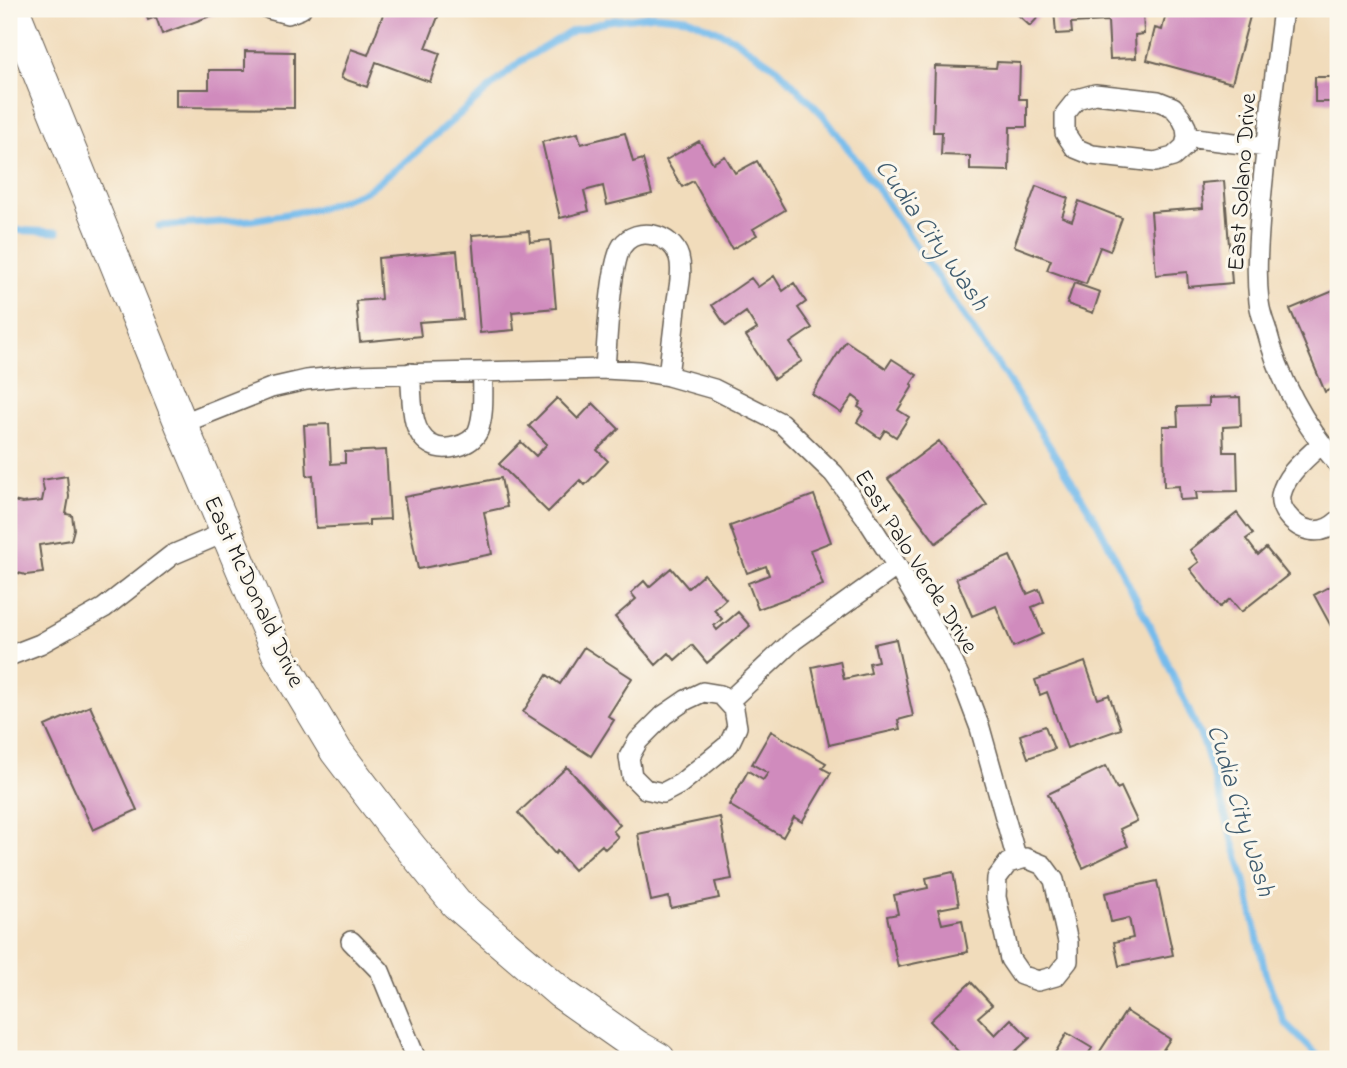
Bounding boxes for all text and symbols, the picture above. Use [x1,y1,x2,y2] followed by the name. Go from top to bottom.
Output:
[1220,92,1267,272] street label: East Solano Drive
[864,152,997,320] water label: Cudia City Wash
[844,463,986,661] street label: East Palo Verde Drive
[193,491,313,694] street label: East McDonald Drive
[1195,721,1283,902] water label: Cudia City Wash

